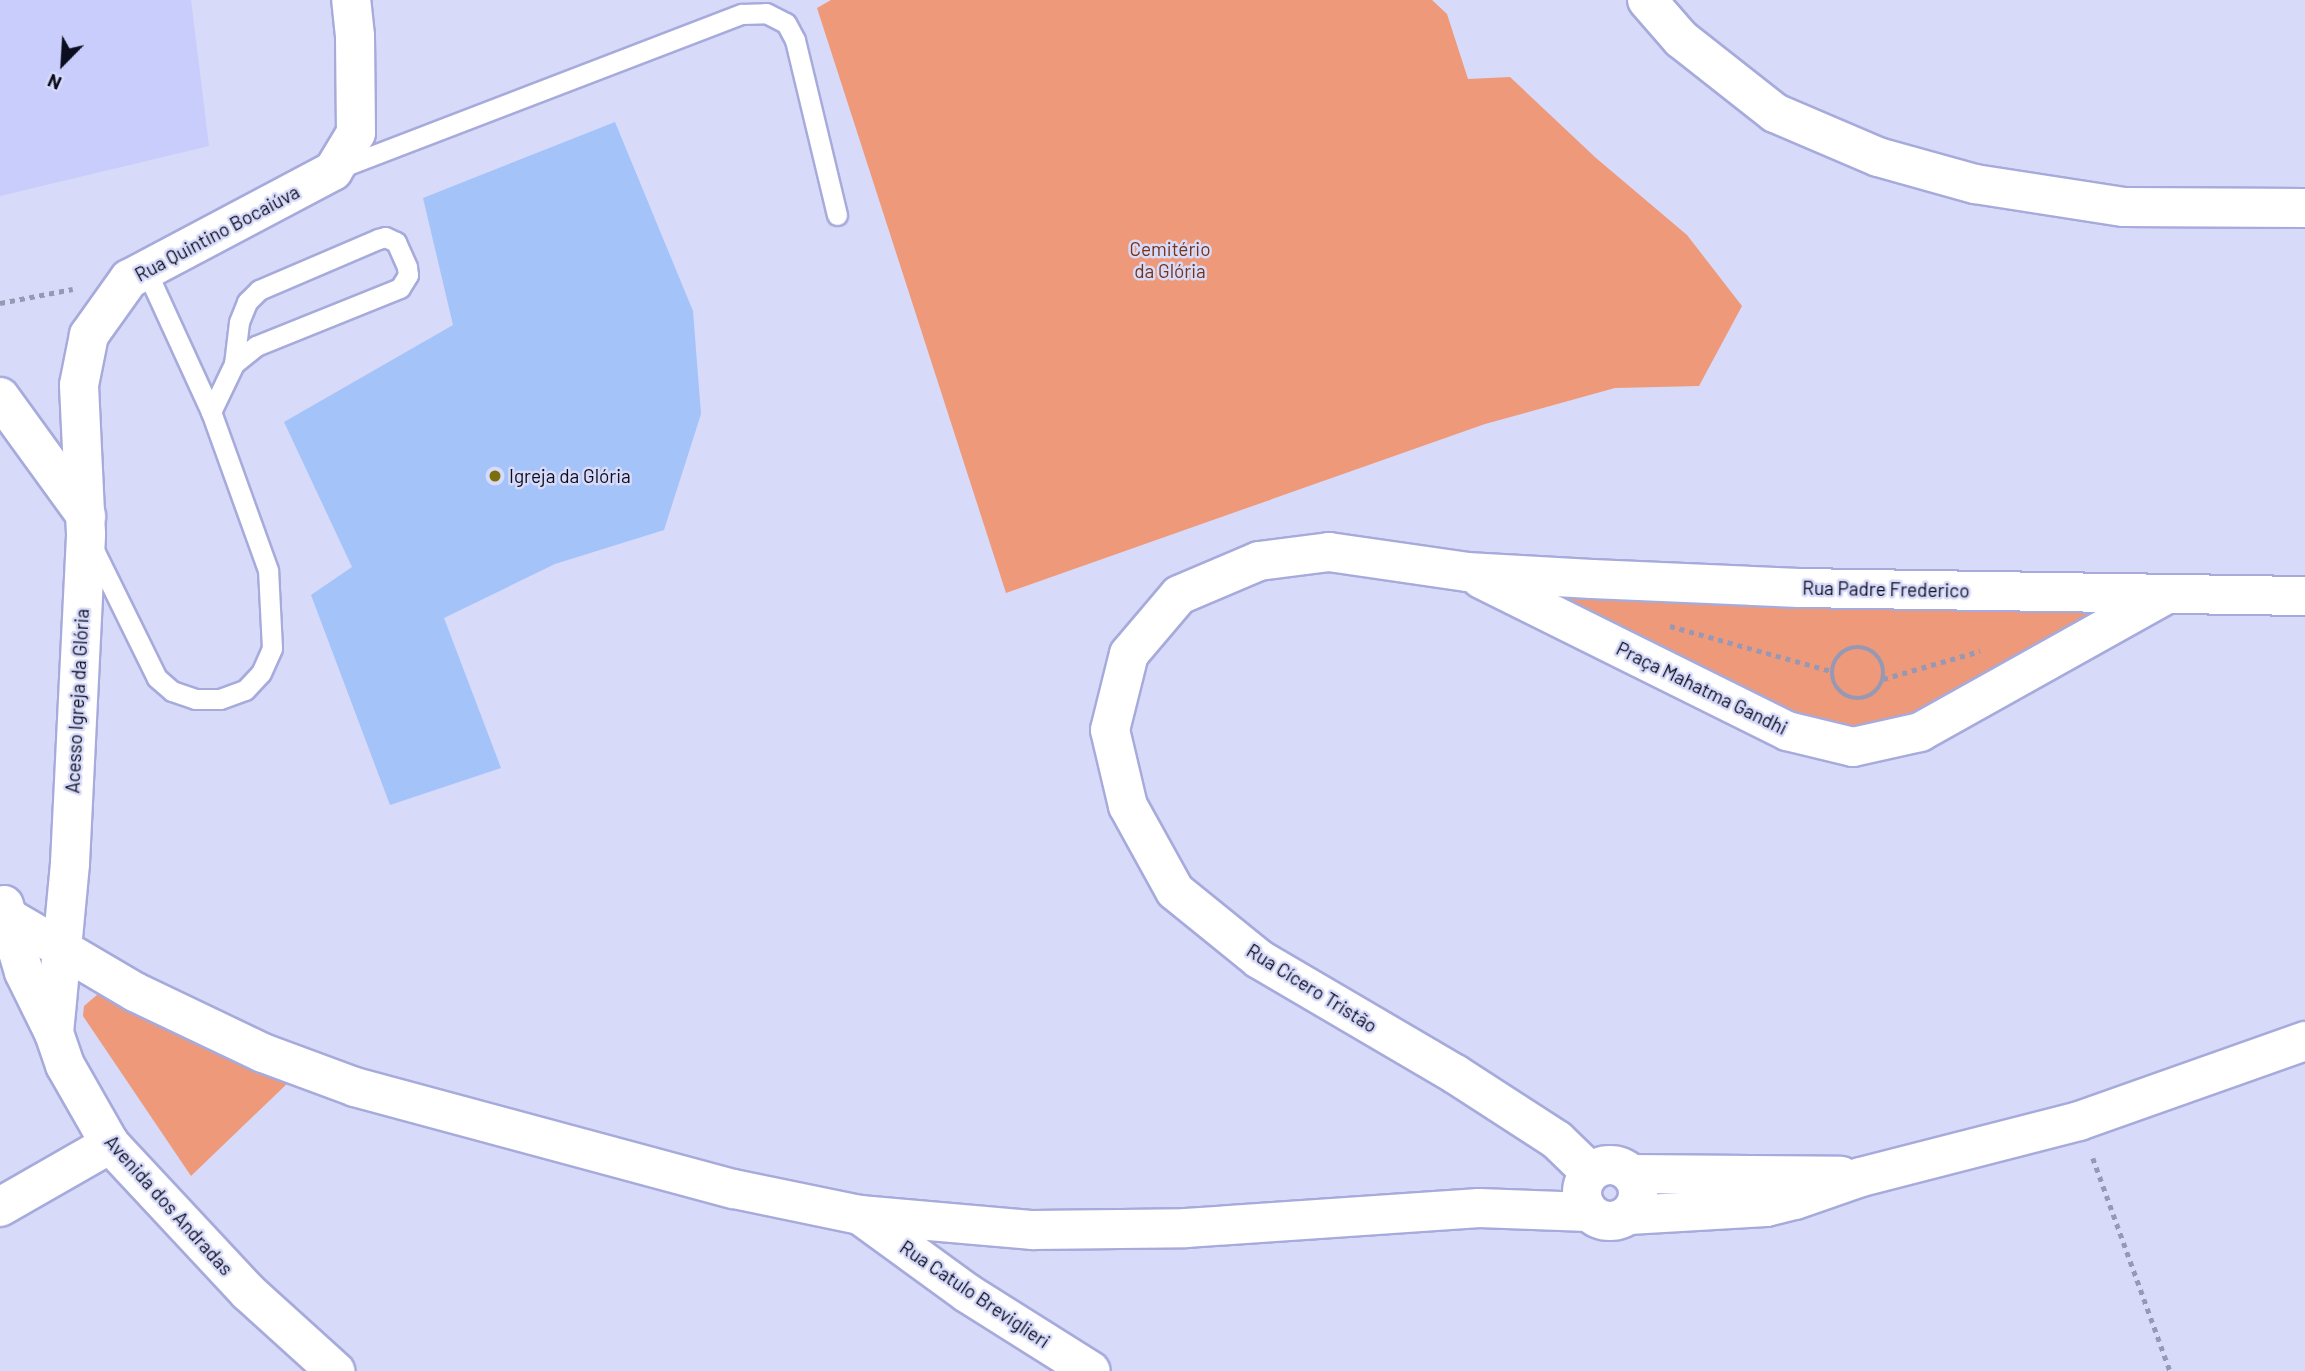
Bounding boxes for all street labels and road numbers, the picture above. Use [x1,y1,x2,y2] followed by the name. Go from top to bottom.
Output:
[131,180,303,286] street label: Rua Quintino Bocaiúva
[1802,576,1970,602] street label: Rua Padre Frederico
[61,608,93,794] street label: Acesso Igreja da Glória
[1613,637,1791,739] street label: Praça Mahatma Gandhi
[1243,939,1381,1037] street label: Rua Cícero Tristão
[100,1130,238,1280] street label: Avenida dos Andradas
[896,1235,1054,1353] street label: Rua Catulo Breviglieri

